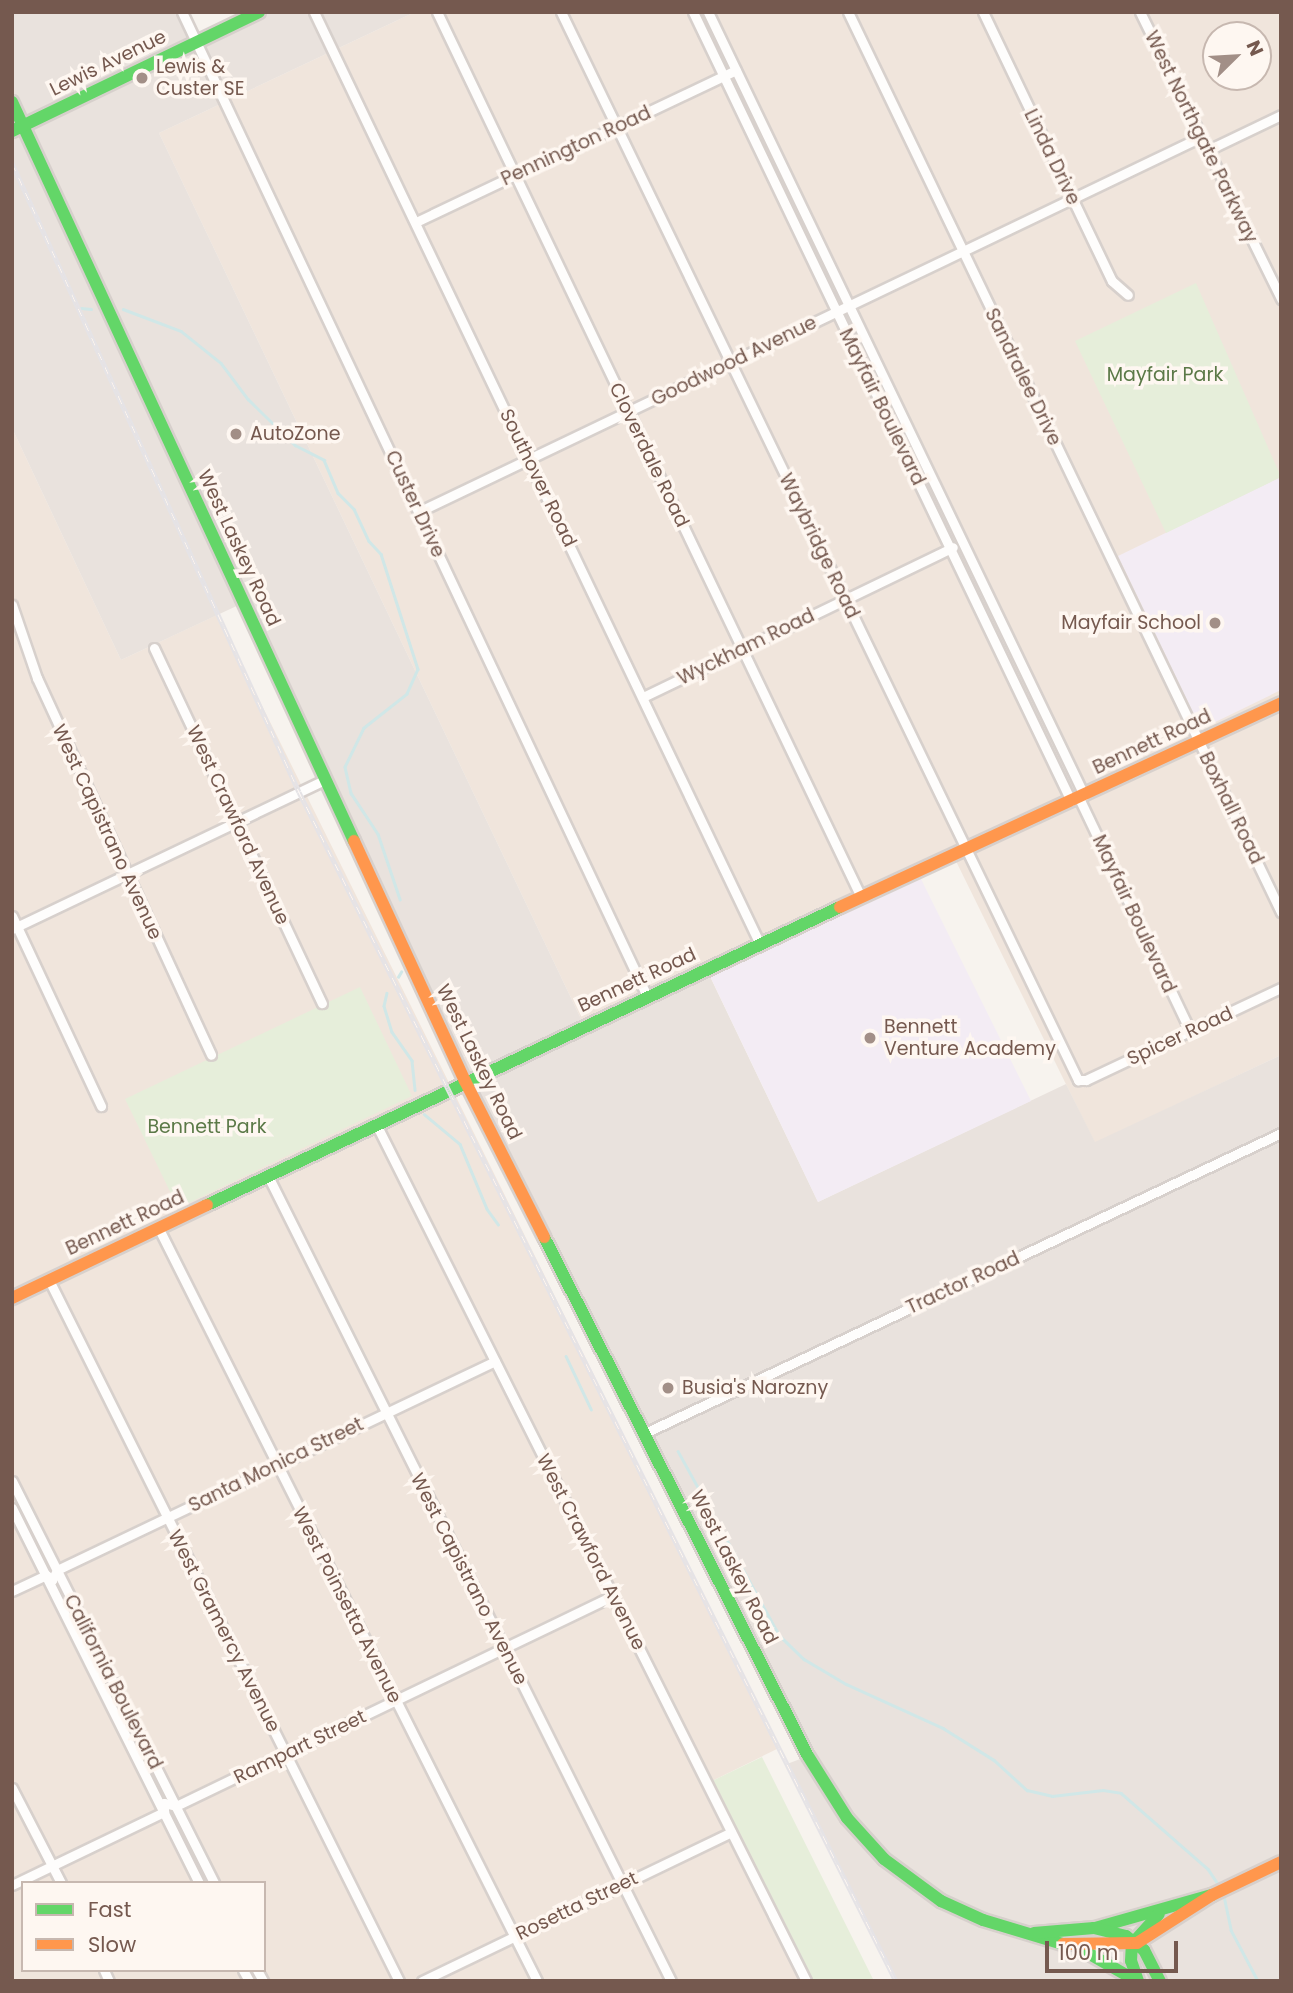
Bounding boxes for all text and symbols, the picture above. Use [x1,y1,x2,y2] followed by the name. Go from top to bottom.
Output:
[1202,21,1272,91] north arrow
[46,25,170,101] street label: Lewis Avenue
[1140,27,1262,247] street label: West Northgate Parkway
[156,56,245,100] place label: Lewis & Custer SE
[134,70,150,86] marker: Lewis & Custer SE
[498,101,654,191] street label: Pennington Road
[1019,106,1085,208] street label: Linda Drive
[980,305,1066,449] street label: Sandralee Drive
[648,311,820,411] street label: Goodwood Avenue
[834,325,930,489] street label: Mayfair Boulevard
[1107,364,1223,386] park label: Mayfair Park
[604,379,694,531] street label: Cloverdale Road
[495,405,581,551] street label: Southover Road
[250,423,340,445] place label: AutoZone
[228,426,244,442] marker: AutoZone
[380,447,450,561] street label: Custer Drive
[193,466,285,630] street label: West Laskey Road
[774,470,864,622] street label: Waybridge Road
[674,604,818,690] street label: Wyckham Road
[1061,612,1201,634] place label: Mayfair School
[1207,615,1223,631] marker: Mayfair School
[1089,705,1215,779] street label: Bennett Road
[47,721,167,943] street label: West Capistrano Avenue
[182,722,294,928] street label: West Crawford Avenue
[1194,748,1268,868] street label: Boxhall Road
[1087,831,1181,997] street label: Mayfair Boulevard
[574,943,700,1017] street label: Bennett Road
[432,981,526,1143] street label: West Laskey Road
[1124,1002,1236,1070] street label: Spicer Road
[884,1016,1056,1060] place label: Bennett Venture Academy
[862,1030,878,1046] marker: Bennett Venture Academy
[147,1116,267,1138] park label: Bennett Park
[62,1186,188,1260] street label: Bennett Road
[903,1247,1023,1319] street label: Tractor Road
[682,1377,828,1399] place label: Busia's Narozny
[660,1380,676,1396] marker: Busia's Narozny
[185,1413,367,1517] street label: Santa Monica Street
[532,1450,650,1654] street label: West Crawford Avenue
[406,1469,532,1689] street label: West Capistrano Avenue
[685,1486,783,1648] street label: West Laskey Road
[288,1503,406,1707] street label: West Poinsetta Avenue
[163,1526,285,1736] street label: West Gramercy Avenue
[59,1591,167,1773] street label: California Boulevard
[230,1705,370,1789] street label: Rampart Street
[512,1867,642,1945] street label: Rosetta Street
[21,1881,266,1972] legend
[88,1895,131,1924] text: Fast
[1048,1926,1181,1970] scale bar
[88,1930,136,1959] text: Slow
[1058,1938,1118,1967] text: 100 m

